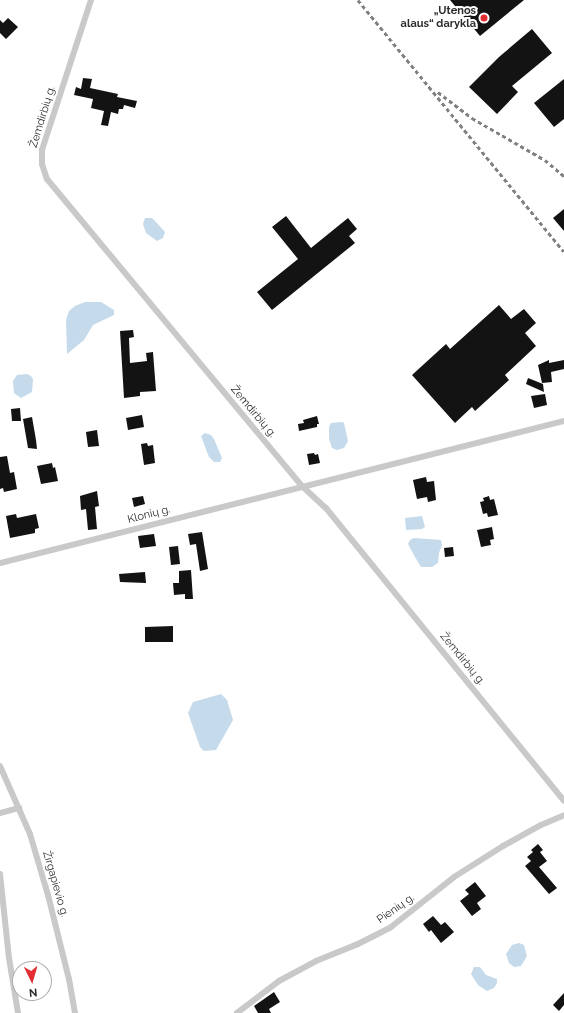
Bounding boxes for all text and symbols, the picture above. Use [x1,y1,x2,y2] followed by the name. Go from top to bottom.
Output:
[401,5,476,31] place label: „Utenos alaus“ darykla
[479,13,489,23] marker: „Utenos alaus“ darykla
[27,85,59,149] street label: Žemdirbių g.
[227,383,279,441] street label: Žemdirbių g.
[126,503,172,527] street label: Klonių g.
[437,630,487,688] street label: Žemdirbių g.
[39,850,71,918] street label: Žirgapievio g.
[375,891,417,927] street label: Pienių g.
[12,961,52,1001] north arrow
[28,986,38,999] text: N

